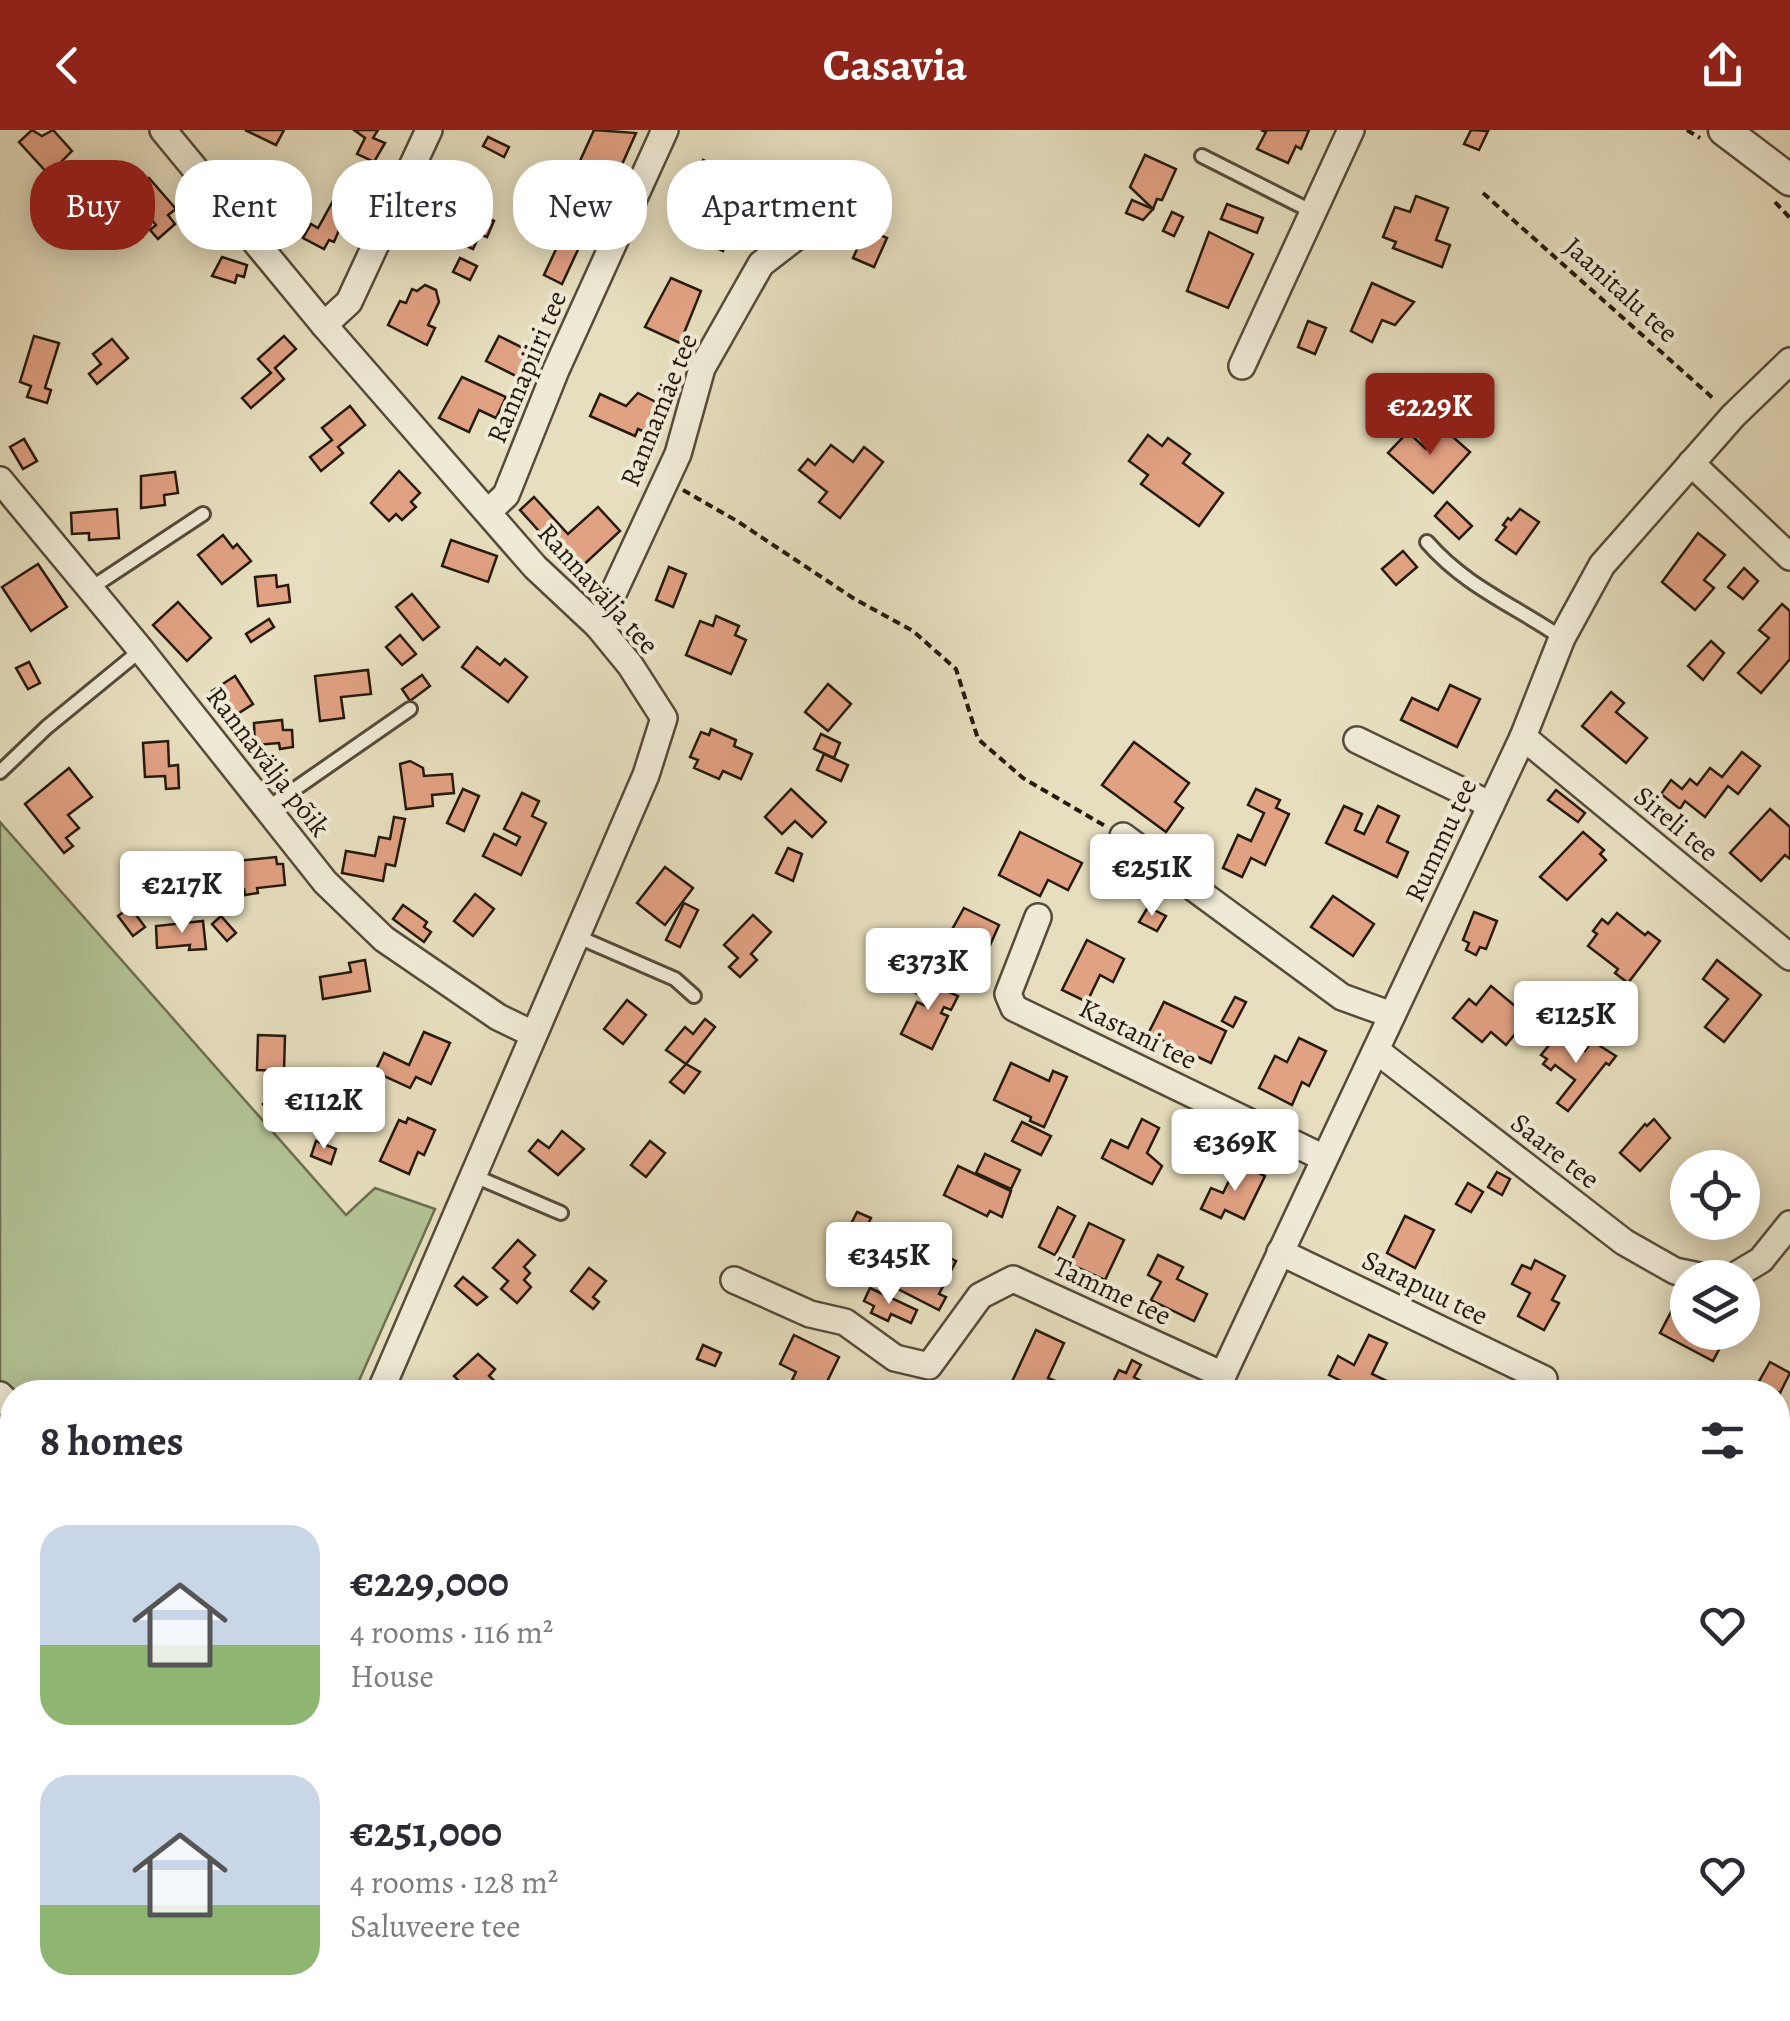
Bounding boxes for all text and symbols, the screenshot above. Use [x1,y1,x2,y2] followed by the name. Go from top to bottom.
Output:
[823,34,967,96] text: Casavia
[40,38,95,93] icon: back
[1695,38,1750,93] icon: share
[30,160,155,250] chip: Buy
[175,160,312,250] chip: Rent
[332,160,493,250] chip: Filters
[513,160,647,250] chip: New
[667,160,892,250] chip: Apartment
[1556,228,1686,352] street label: Jaanitalu tee
[478,285,576,449] street label: Rannapiiri tee
[611,328,707,492] street label: Rannamäe tee
[1360,373,1500,458] pin: €229K
[1387,383,1473,427] text: €229K
[529,515,667,663] street label: Rannavälja tee
[197,679,339,845] street label: Rannavälja põik
[1396,772,1486,908] street label: Rummu tee
[1625,777,1727,871] street label: Sireli tee
[1082,834,1222,919] pin: €251K
[1112,844,1192,888] text: €251K
[112,851,252,936] pin: €217K
[142,861,222,905] text: €217K
[858,928,998,1013] pin: €373K
[888,938,968,982] text: €373K
[1506,981,1646,1066] pin: €125K
[1073,989,1203,1079] street label: Kastani tee
[1536,991,1616,1035] text: €125K
[254,1067,394,1152] pin: €112K
[285,1077,363,1121] text: €112K
[1503,1104,1607,1198] street label: Saare tee
[1165,1109,1305,1194] pin: €369K
[1194,1119,1276,1163] text: €369K
[1670,1150,1760,1350] map controls
[1670,1150,1760,1240] button: locate
[819,1222,959,1307] pin: €345K
[848,1232,930,1276] text: €345K
[1356,1241,1494,1335] street label: Sarapuu tee
[1047,1247,1177,1335] street label: Tamme tee
[1670,1260,1760,1350] button: layers
[40,1412,184,1469] text: 8 homes
[1695,1413,1750,1468] icon: filters
[350,1553,509,1610] text: €229,000
[120,1565,240,1685] icon: home
[1695,1598,1750,1653] icon: heart
[350,1610,553,1654] text: 4 rooms · 116 m²
[350,1654,434,1698] text: House
[350,1803,502,1860] text: €251,000
[120,1815,240,1935] icon: home
[1695,1848,1750,1903] icon: heart
[350,1860,558,1904] text: 4 rooms · 128 m²
[350,1904,521,1948] text: Saluveere tee

